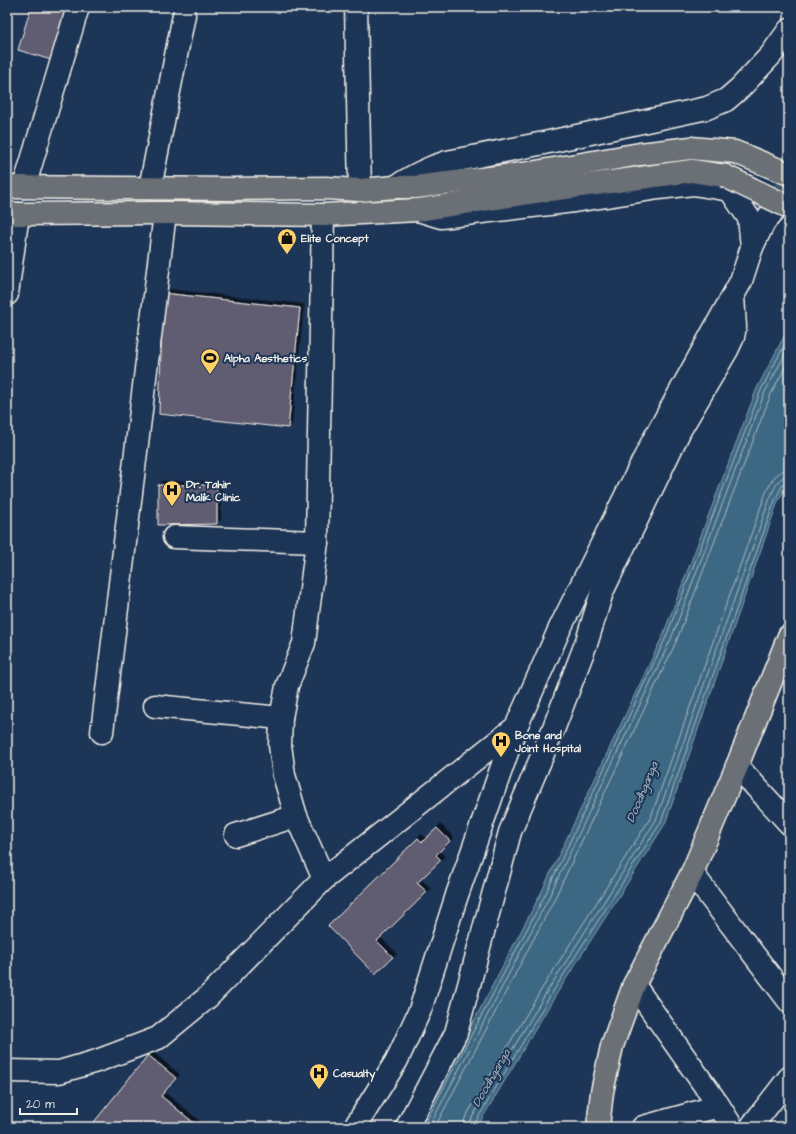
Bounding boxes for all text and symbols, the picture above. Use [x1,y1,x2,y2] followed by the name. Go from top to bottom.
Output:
[276,227,298,255] shop icon: Elite Concept
[301,231,369,247] place label: Elite Concept
[199,347,221,375] sports icon: Alpha Aesthetics
[224,351,308,367] place label: Alpha Aesthetics
[186,477,241,505] place label: Dr. Tahir Malik Clinic
[161,479,183,507] hospital icon: Dr. Tahir Malik Clinic
[514,728,581,757] place label: Bone and Joint Hospital
[490,730,512,758] hospital icon: Bone and Joint Hospital
[622,759,664,825] water label: Doodhganga
[468,1046,516,1111] water label: Doodhganga
[308,1062,330,1090] hospital icon: Casualty
[333,1066,376,1083] place label: Casualty
[20,1090,77,1116] scale bar
[26,1096,55,1113] text: 20 m

